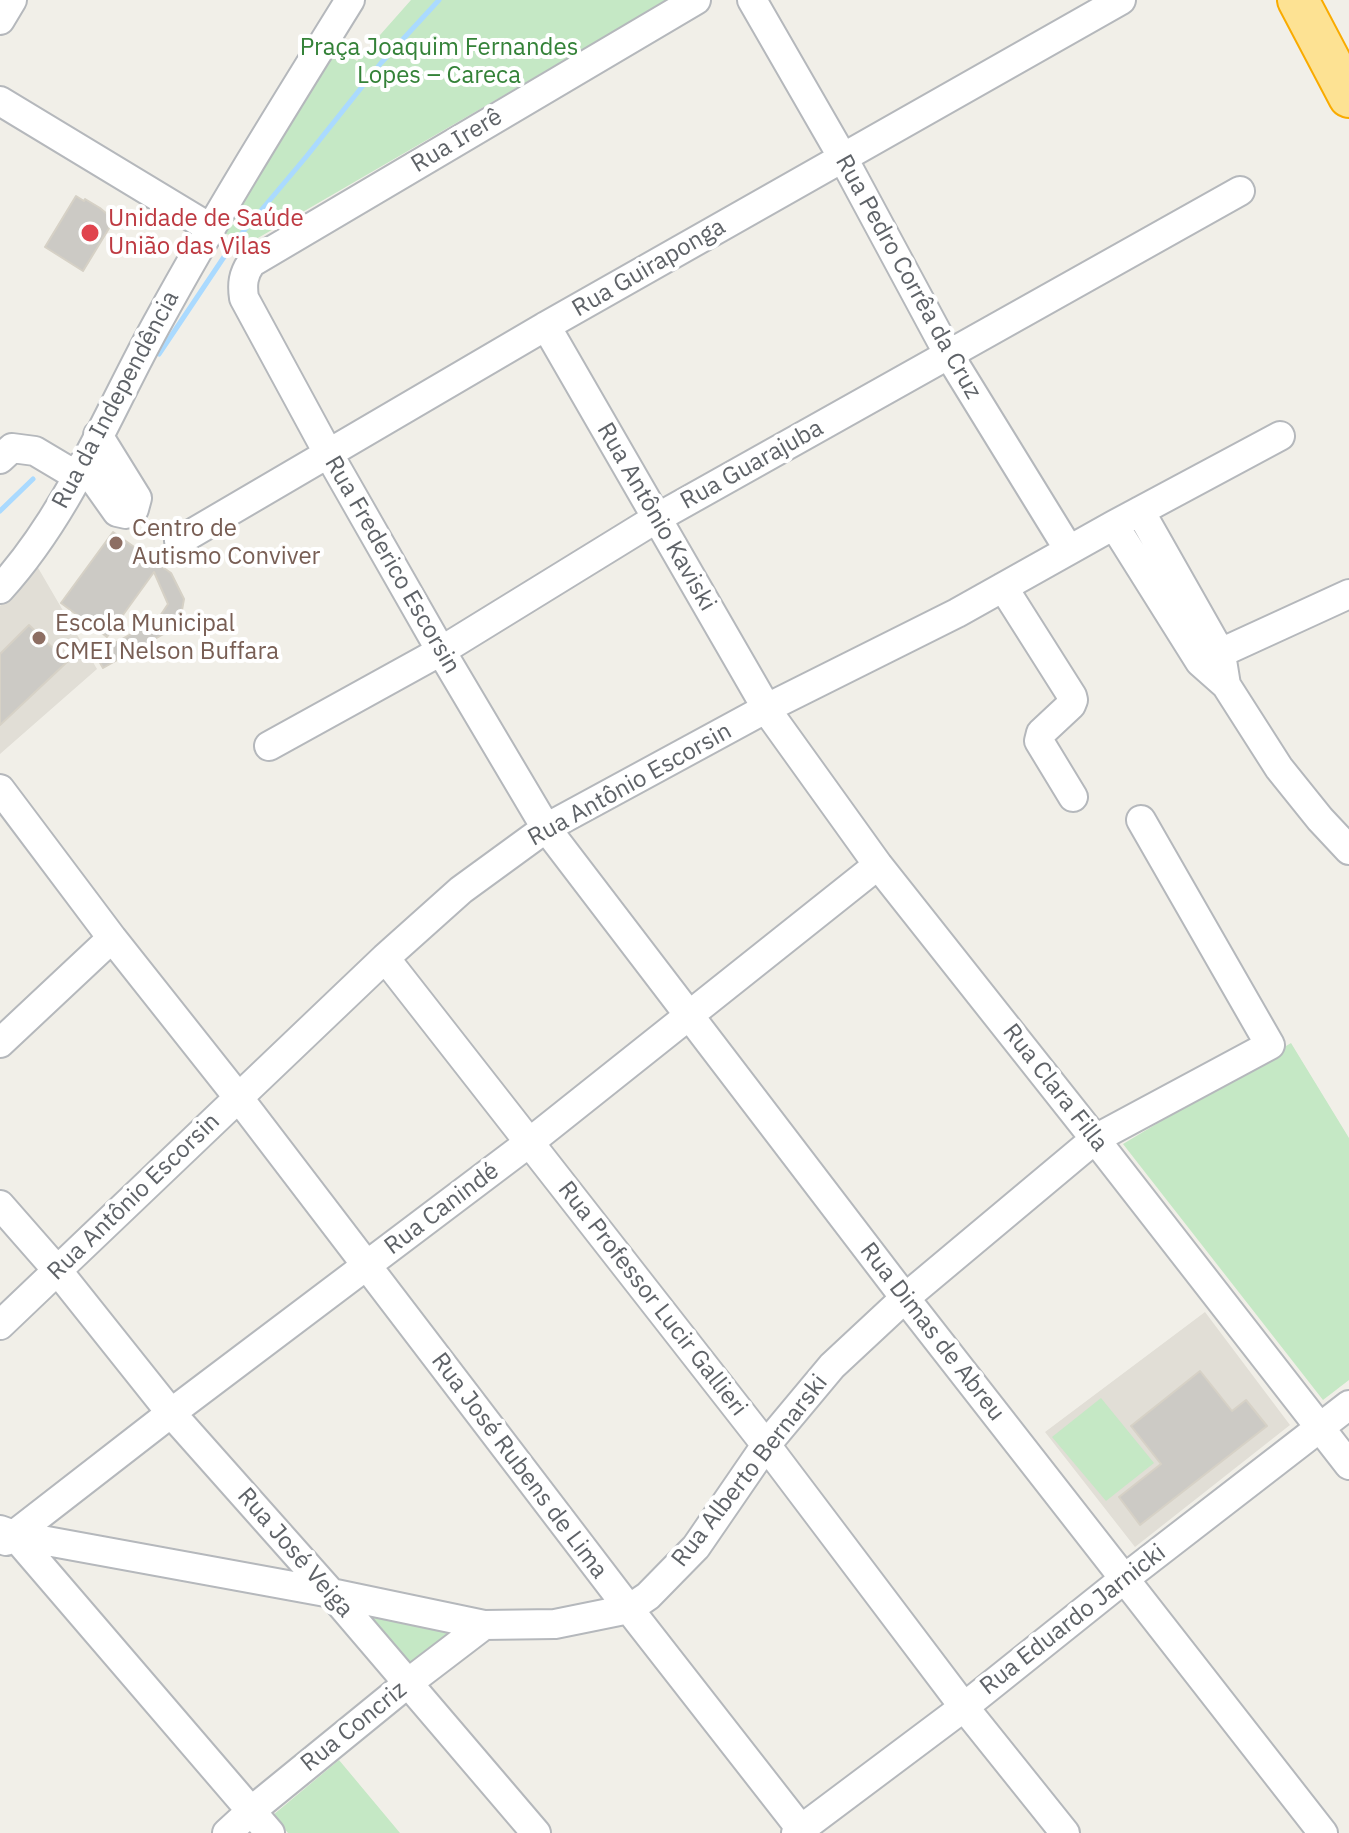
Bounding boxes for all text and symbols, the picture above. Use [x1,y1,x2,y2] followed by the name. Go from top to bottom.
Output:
[300,34,578,90] park label: Praça Joaquim Fernandes Lopes – Careca
[406,103,508,179] street label: Rua Irerê
[829,150,987,404] street label: Rua Pedro Corrêa da Cruz
[108,205,304,261] place label: Unidade de Saúde União das Vilas
[567,213,731,323] street label: Rua Guiraponga
[79,222,101,244] marker: Unidade de Saúde União das Vilas
[46,286,186,514] street label: Rua da Independência
[676,414,828,516] street label: Rua Guarajuba
[590,418,722,616] street label: Rua Antônio Kaviski
[318,451,466,679] street label: Rua Frederico Escorsin
[132,515,320,571] place label: Centro de Autismo Conviver
[107,534,125,552] marker: Centro de Autismo Conviver
[55,610,279,666] place label: Escola Municipal CMEI Nelson Buffara
[30,629,48,647] marker: Escola Municipal CMEI Nelson Buffara
[523,717,737,853] street label: Rua Antônio Escorsin
[996,1018,1114,1158] street label: Rua Clara Filla
[42,1107,226,1287] street label: Rua Antônio Escorsin
[379,1157,505,1261] street label: Rua Canindé
[551,1176,753,1422] street label: Rua Professor Lucir Gallieri
[853,1237,1011,1427] street label: Rua Dimas de Abreu
[425,1347,613,1585] street label: Rua José Rubens de Lima
[666,1369,834,1573] street label: Rua Alberto Bernarski
[231,1482,359,1624] street label: Rua José Veiga
[974,1539,1172,1701] street label: Rua Eduardo Jarnicki
[295,1676,413,1778] street label: Rua Concriz

